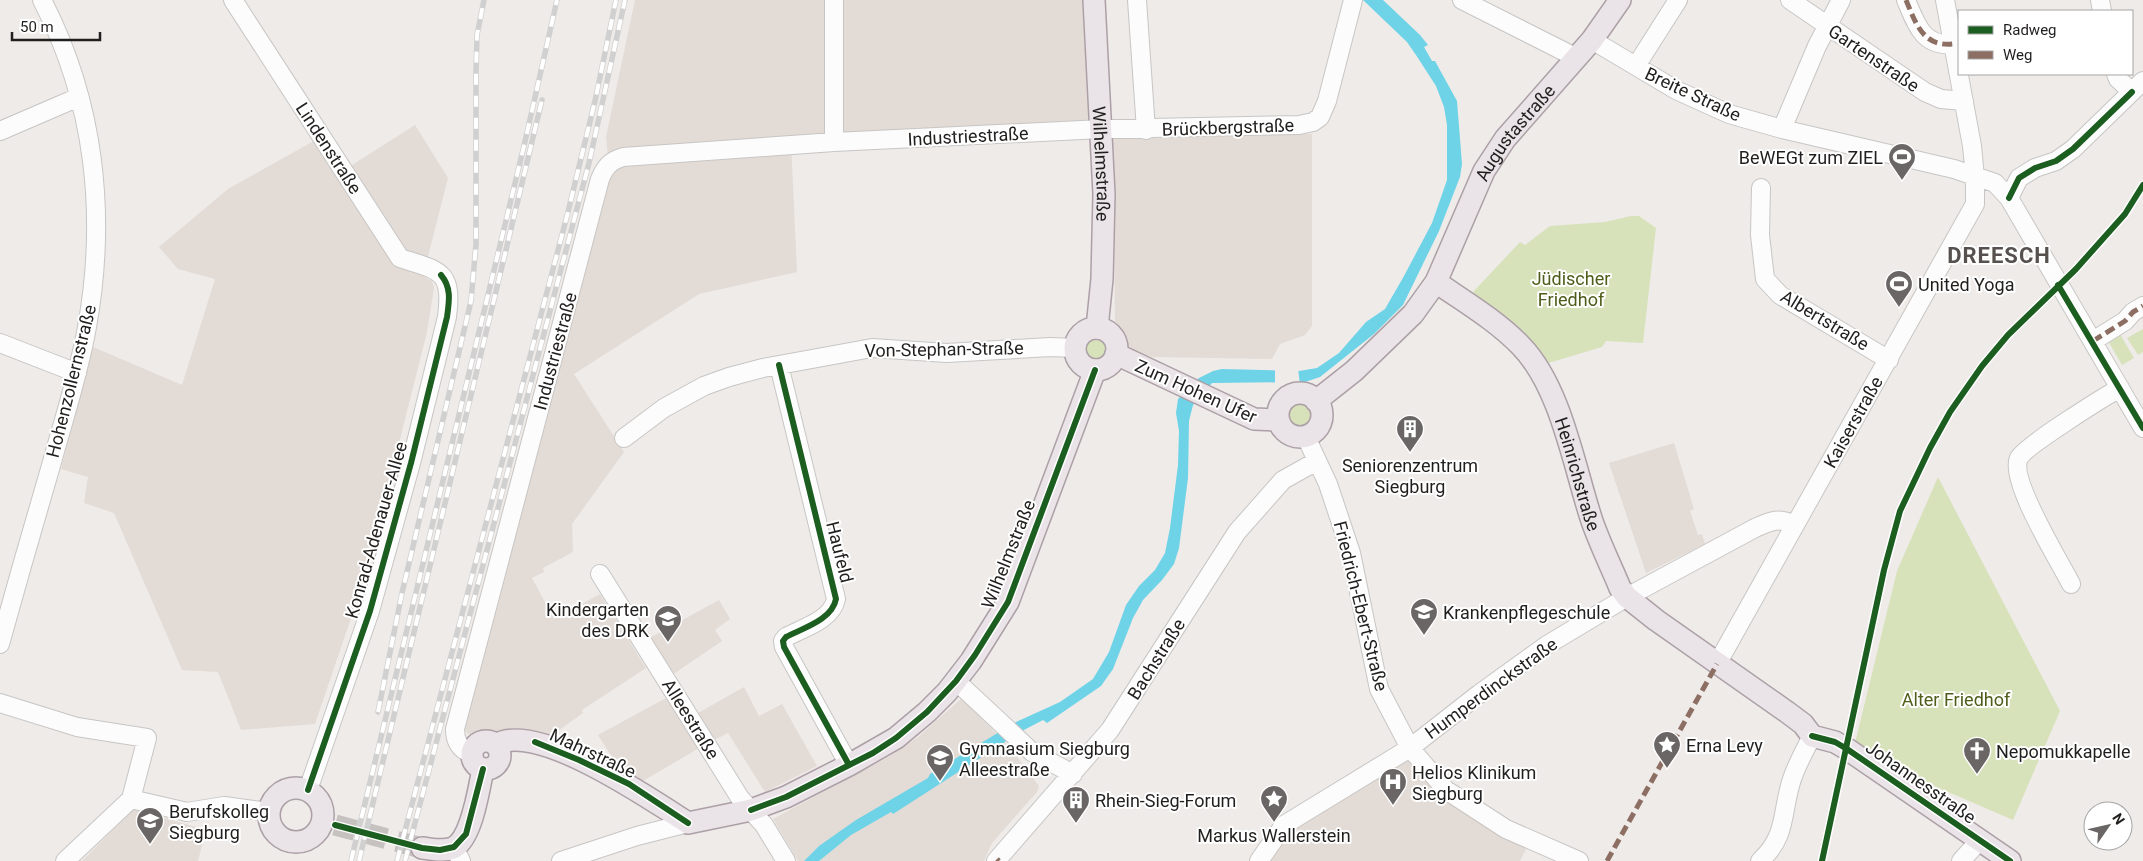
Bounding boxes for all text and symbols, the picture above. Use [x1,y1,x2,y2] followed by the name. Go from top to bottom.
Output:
[12,10,100,42] scale bar
[1958,10,2133,75] legend
[20,18,54,36] text: 50 m
[1825,20,1923,96] street label: Gartenstraße
[2003,21,2057,39] text: Radweg
[2003,46,2032,64] text: Weg
[1642,63,1744,125] street label: Breite Straße
[1471,80,1559,184] street label: Augustastraße
[292,98,366,198] street label: Lindenstraße
[1089,106,1115,222] street label: Wilhelmstraße
[1161,114,1295,140] street label: Brückbergstraße
[907,122,1029,150] street label: Industriestraße
[1887,142,1917,181] sports icon: BeWEGt zum ZIEL
[1739,147,1883,168] place label: BeWEGt zum ZIEL
[1947,243,2051,268] district label: DREESCH
[1532,268,1610,310] park label: Jüdischer Friedhof
[1884,269,1914,308] sports icon: United Yoga
[1918,274,2014,295] place label: United Yoga
[1777,285,1873,355] street label: Albertstraße
[529,290,581,412] street label: Industriestraße
[42,302,100,460] street label: Hohenzollernstraße
[864,337,1024,361] street label: Von-Stephan-Straße
[1132,355,1260,427] street label: Zum Hohen Ufer
[1819,373,1887,471] street label: Kaiserstraße
[1395,414,1425,453] building icon: Seniorenzentrum Siegburg
[1551,414,1605,534] street label: Heinrichstraße
[341,439,411,621] street label: Konrad-Adenauer-Allee
[1342,455,1478,497] place label: Seniorenzentrum Siegburg
[977,497,1039,611] street label: Wilhelmstraße
[822,519,858,585] street label: Haufeld
[1330,519,1392,693] street label: Friedrich-Ebert-Straße
[1409,597,1439,636] school or university icon: Krankenpflegeschule
[546,599,650,641] place label: Kindergarten des DRK
[1443,602,1610,623] place label: Krankenpflegeschule
[653,604,683,643] school or university icon: Kindergarten des DRK
[1123,615,1189,703] street label: Bachstraße
[1421,633,1561,743] street label: Humperdinckstraße
[658,675,724,763] street label: Alleestraße
[1902,689,2011,710] park label: Alter Friedhof
[547,724,639,782] street label: Mahrstraße
[1652,730,1682,769] place icon: Erna Levy
[1686,735,1763,756] place label: Erna Levy
[1862,736,1980,828] street label: Johannesstraße
[1962,736,1992,775] church icon: Nepomukkapelle
[959,738,1130,780] place label: Gymnasium Siegburg Alleestraße
[1996,741,2130,762] place label: Nepomukkapelle
[925,743,955,782] school or university icon: Gymnasium Siegburg Alleestraße
[1412,762,1536,804] place label: Helios Klinikum Siegburg
[1378,767,1408,806] hospital icon: Helios Klinikum Siegburg
[1259,784,1289,823] place icon: Markus Wallerstein
[1061,785,1091,824] building icon: Rhein-Sieg-Forum
[1095,790,1236,811] place label: Rhein-Sieg-Forum
[169,801,269,843] place label: Berufskolleg Siegburg
[2083,801,2133,851] north arrow
[135,806,165,845] school or university icon: Berufskolleg Siegburg
[2109,810,2128,827] text: N
[1197,825,1351,846] place label: Markus Wallerstein

